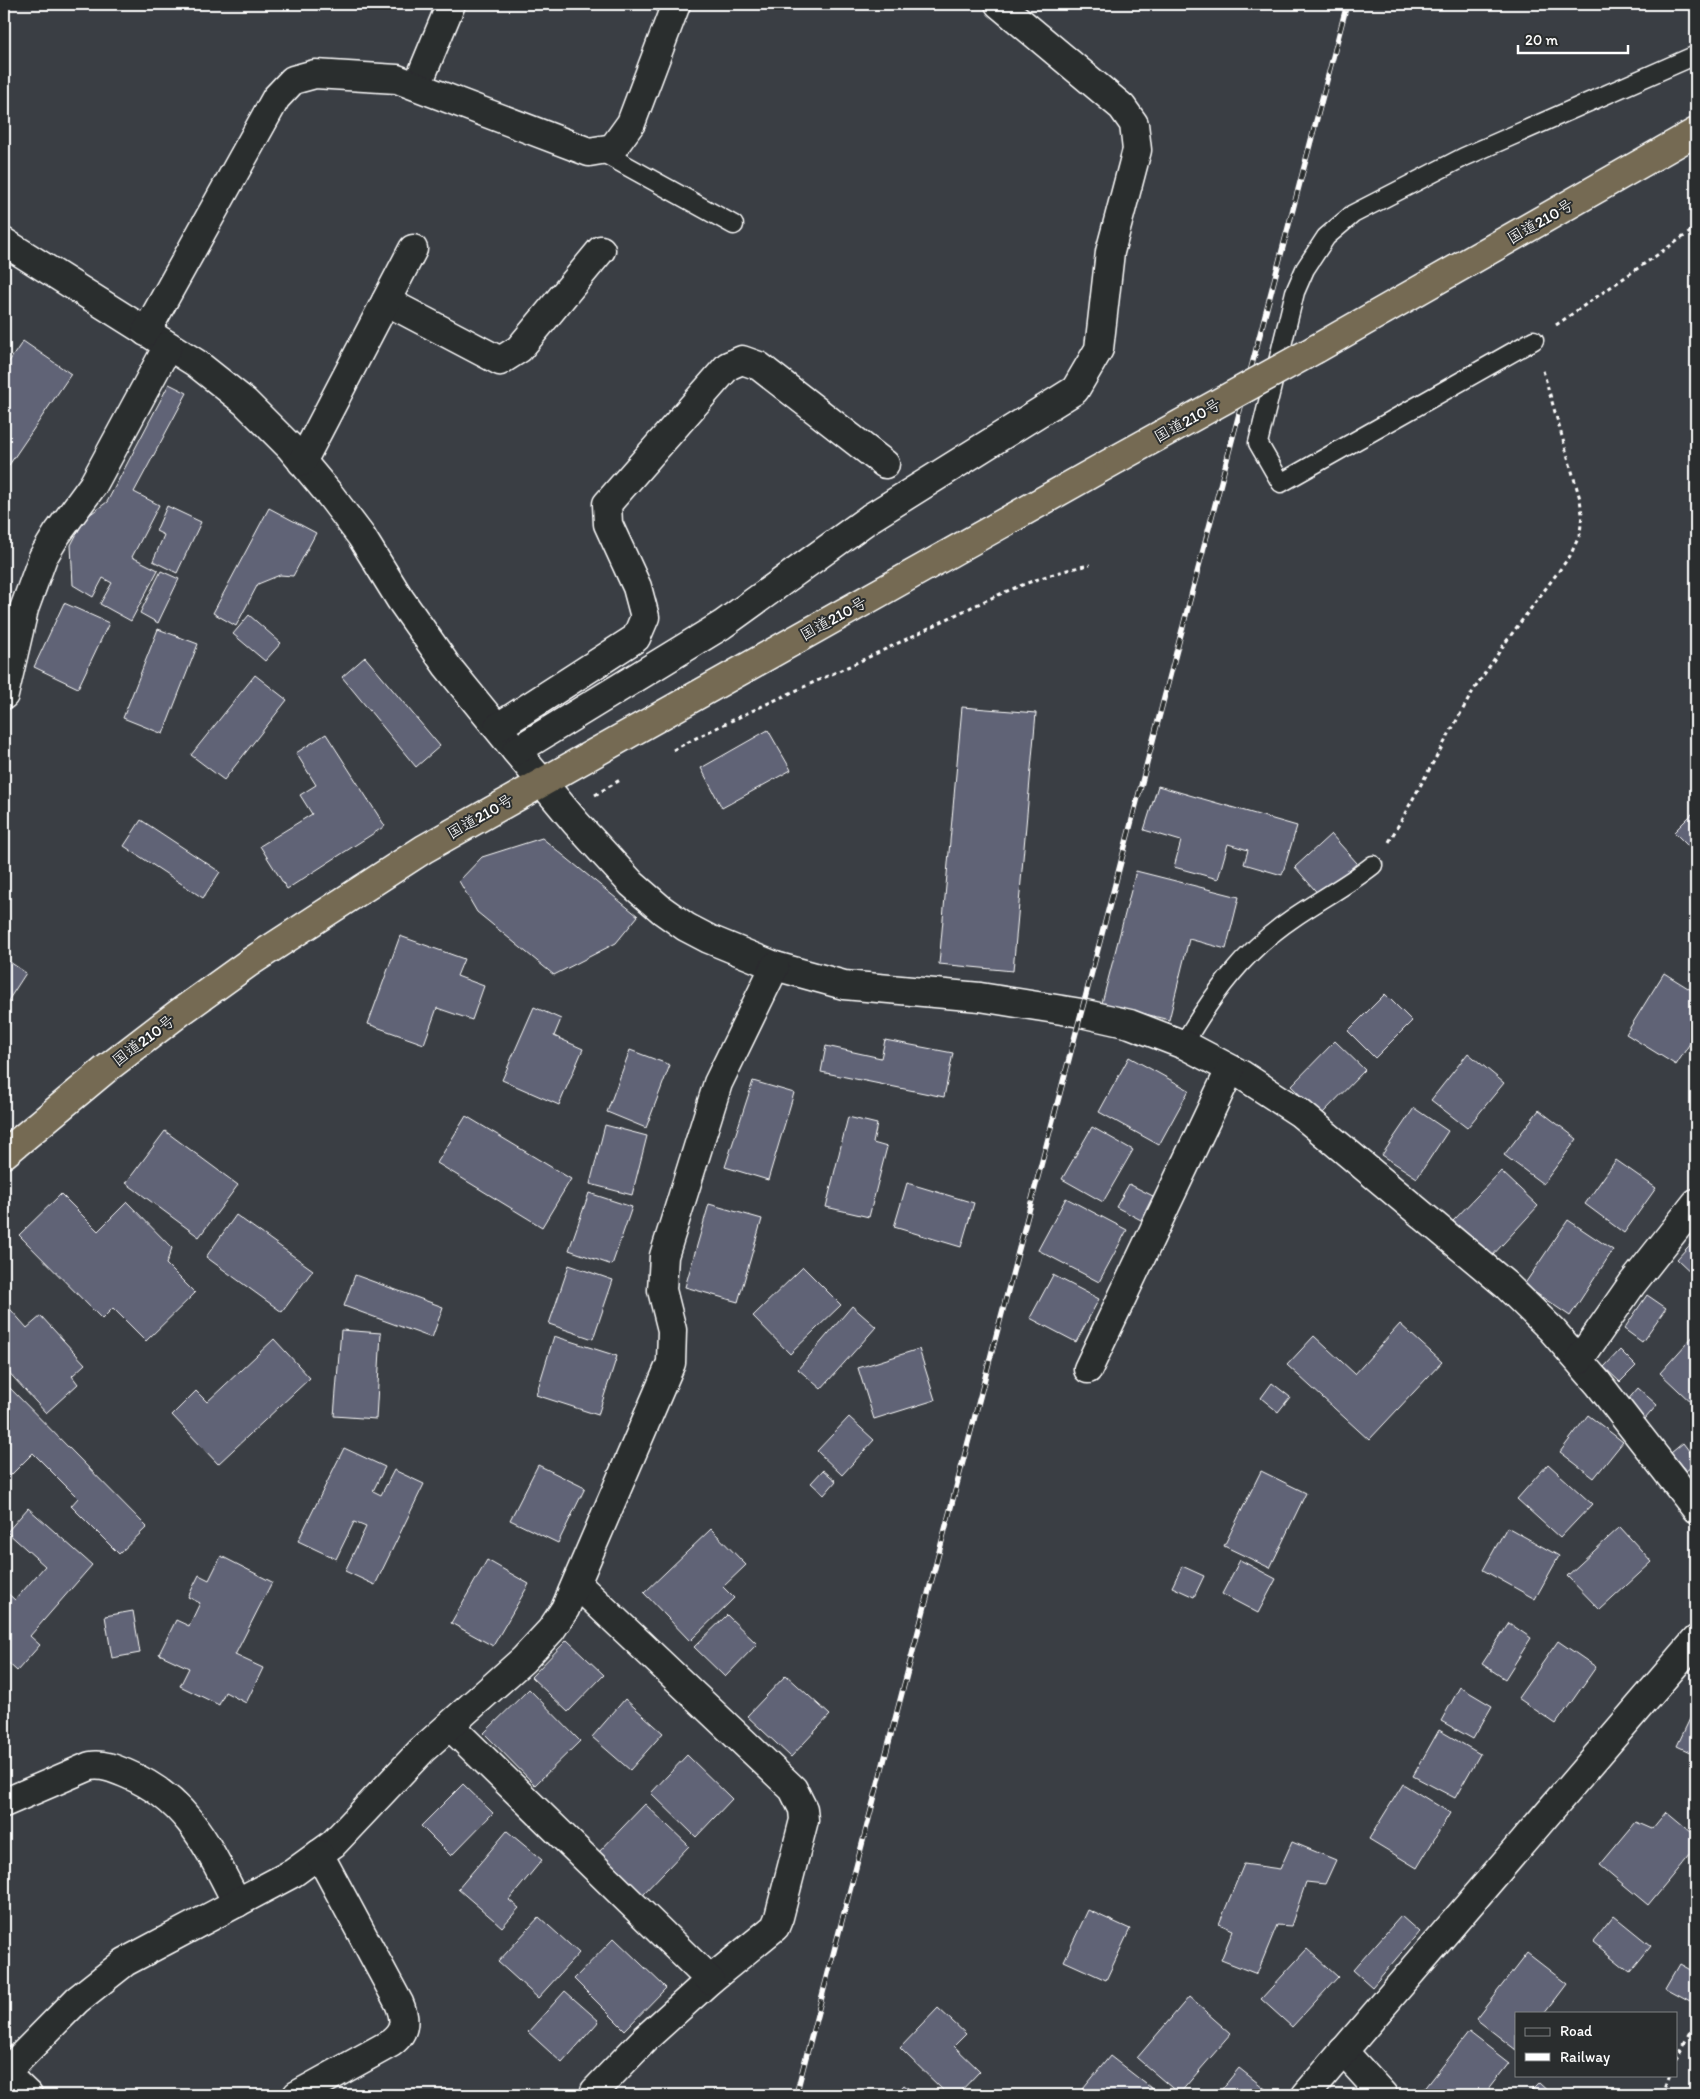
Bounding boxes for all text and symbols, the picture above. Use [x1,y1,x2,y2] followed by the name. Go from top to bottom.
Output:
[1518,22,1628,54] scale bar
[1525,31,1559,49] text: 20 m
[1504,195,1577,248] street label: 国道210号
[1150,394,1224,447] street label: 国道210号
[796,592,870,645] street label: 国道210号
[444,790,517,843] street label: 国道210号
[108,1011,178,1070] street label: 国道210号
[1515,2012,1678,2076] legend
[1560,2022,1593,2040] text: Road
[1560,2048,1610,2066] text: Railway

